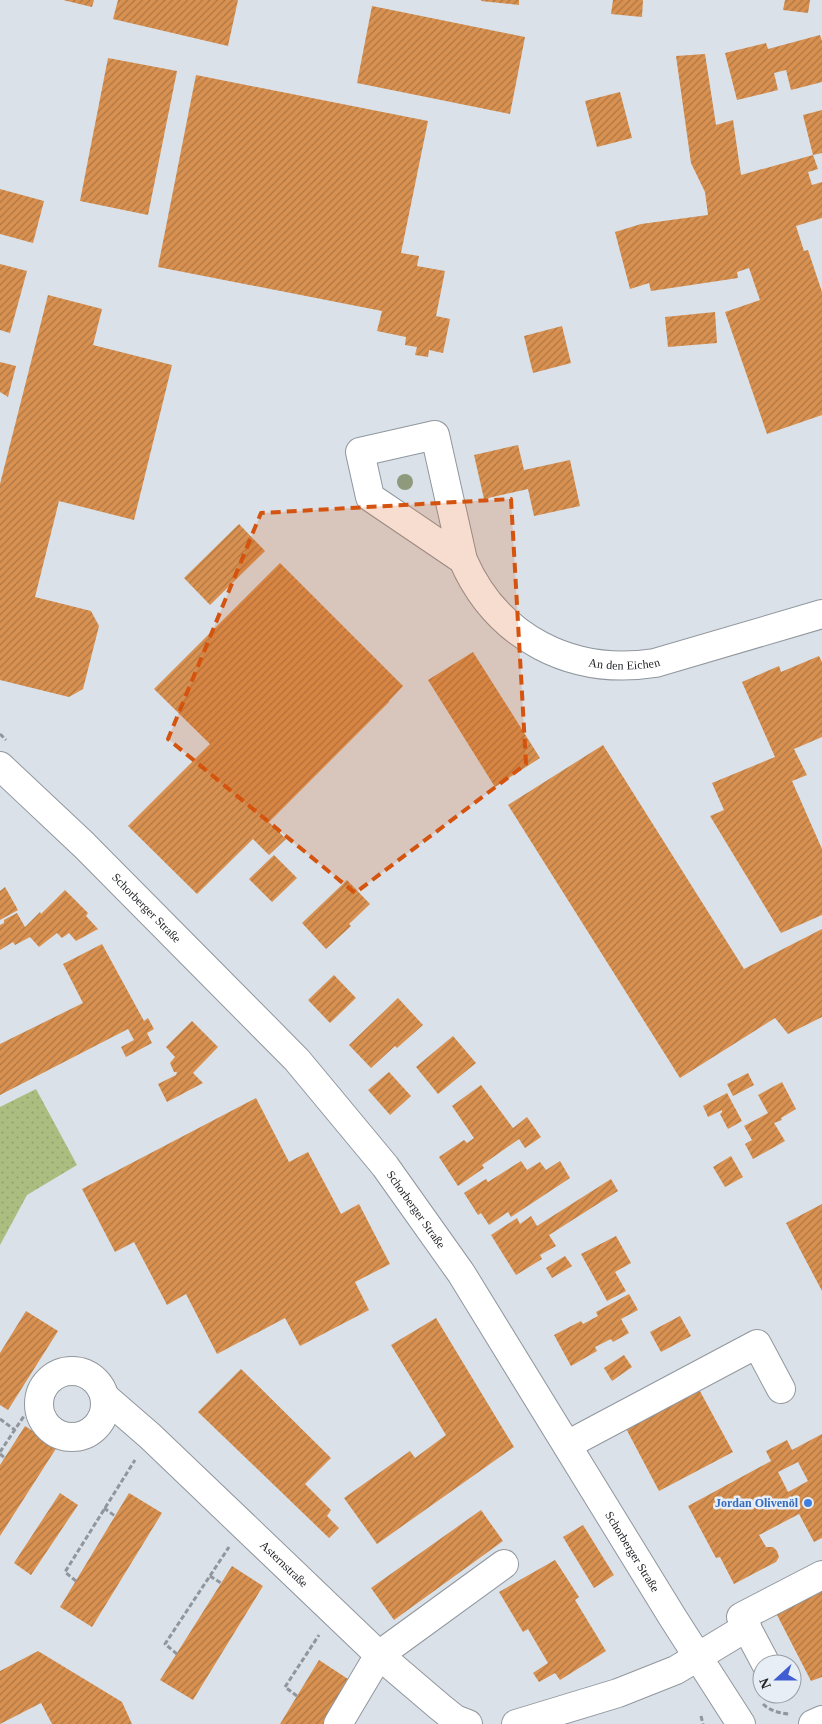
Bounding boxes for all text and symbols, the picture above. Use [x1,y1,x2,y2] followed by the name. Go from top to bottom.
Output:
[588,655,662,673] street label: An den Eichen
[109,870,184,946] street label: Schorberger Straße
[383,1168,448,1251] street label: Schorberger Straße
[715,1496,799,1510] place label: Jordan Olivenöl
[802,1497,814,1509] marker: Jordan Olivenöl
[602,1509,662,1595] street label: Schorberger Straße
[257,1538,311,1590] street label: Asternstraße
[752,1654,802,1704] north arrow
[757,1676,774,1691] text: N

